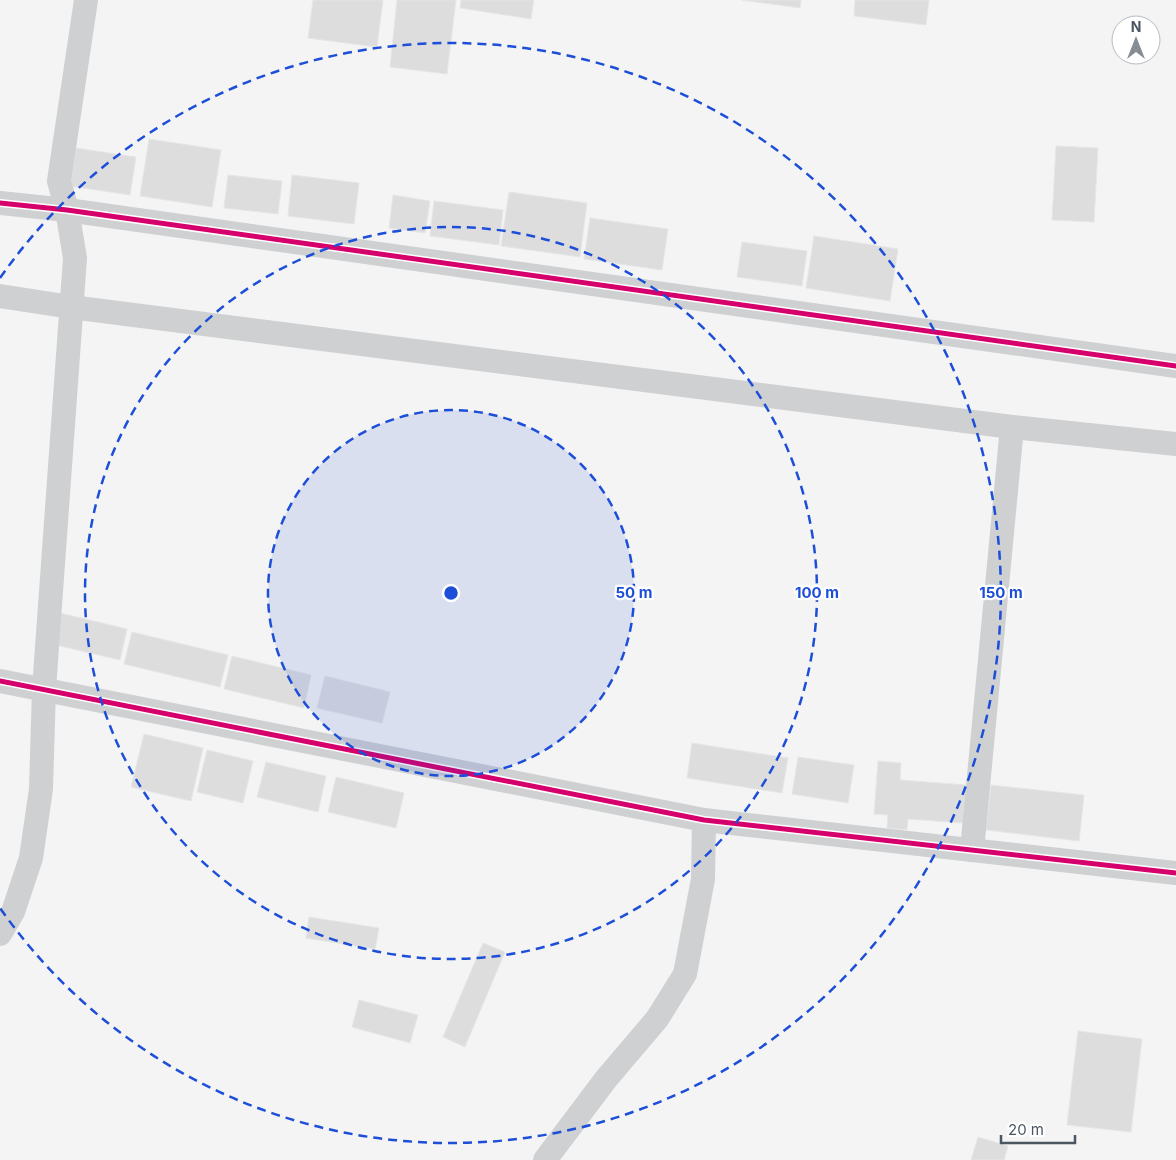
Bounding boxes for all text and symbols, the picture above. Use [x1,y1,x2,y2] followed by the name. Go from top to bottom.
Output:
[1111,15,1161,65] north arrow
[1131,18,1141,35] text: N
[616,583,652,602] text: 50 m
[795,583,839,602] text: 100 m
[979,583,1023,602] text: 150 m
[442,584,460,602] centre of rings
[1001,1112,1075,1144] scale bar
[1008,1120,1044,1139] text: 20 m

